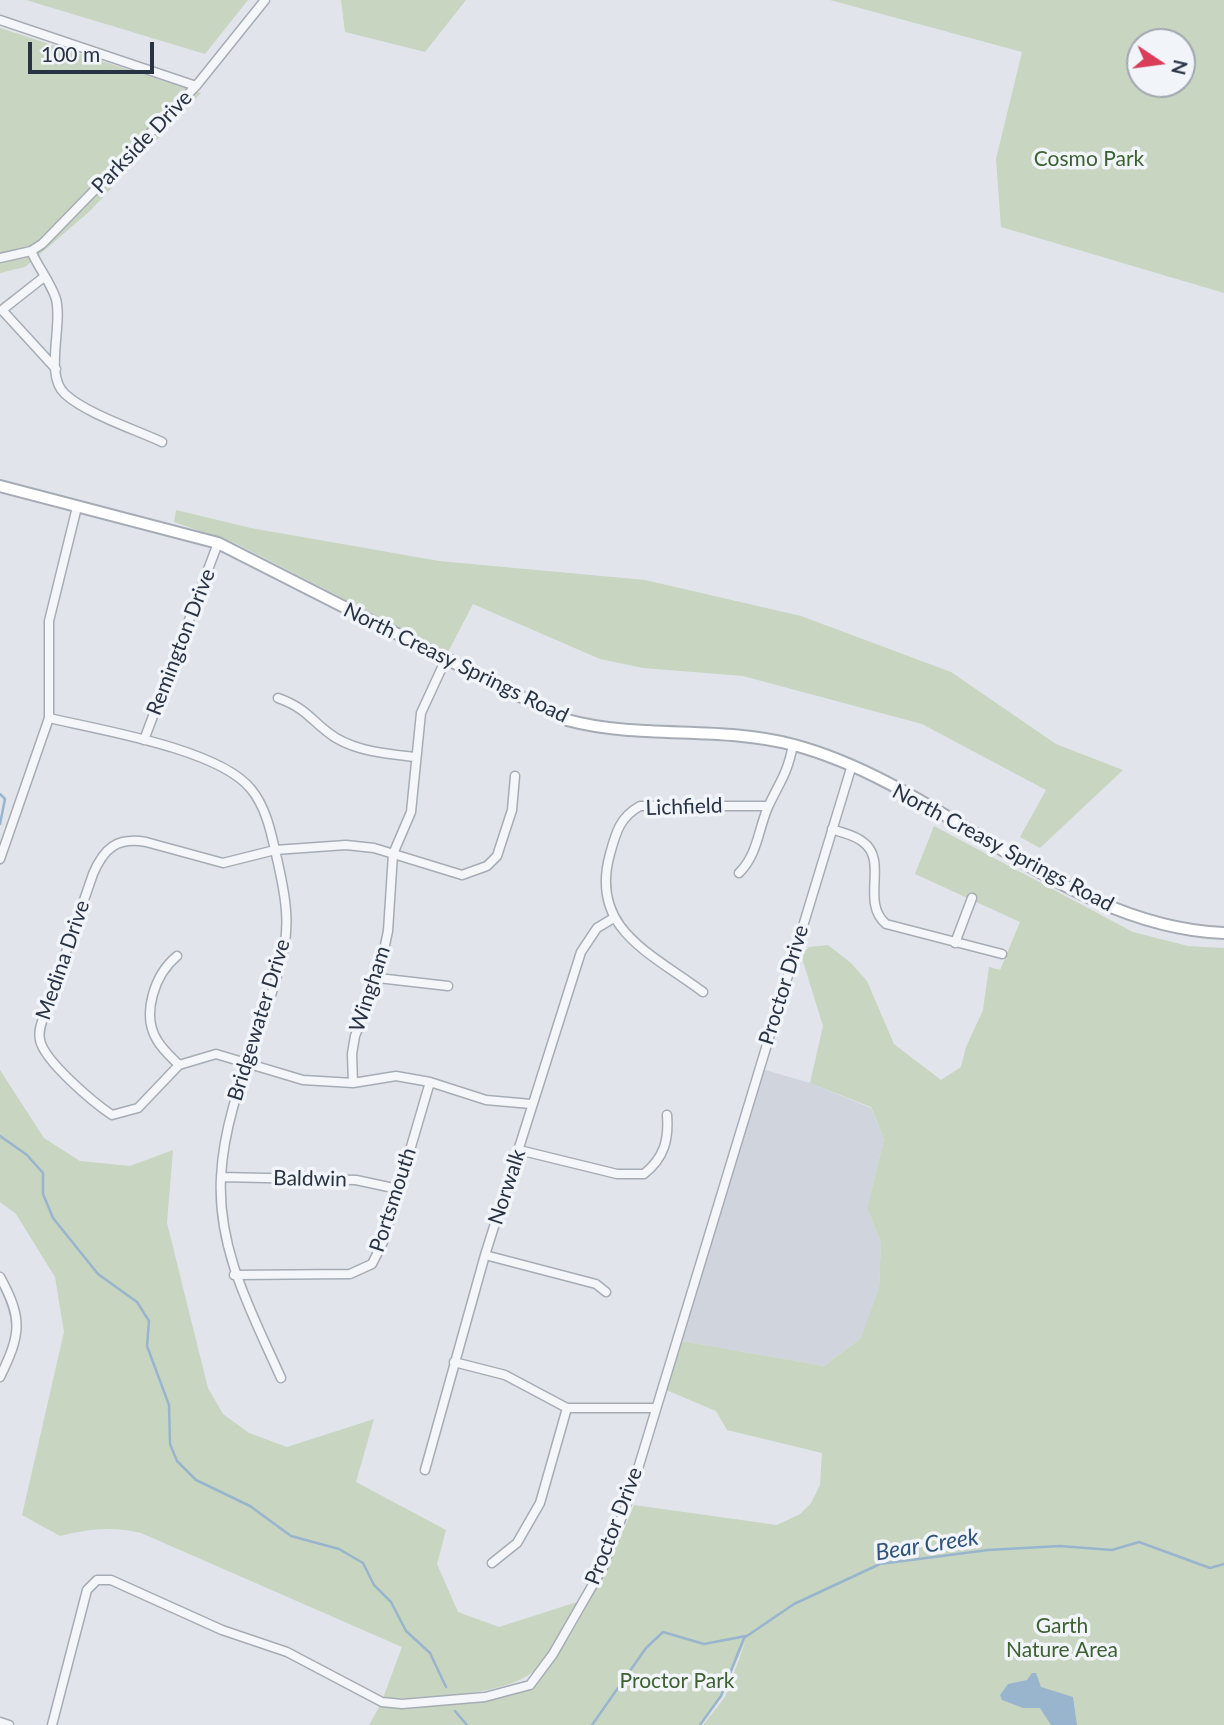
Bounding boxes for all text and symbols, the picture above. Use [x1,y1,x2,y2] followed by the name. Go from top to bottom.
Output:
[32,28,158,72] scale bar
[1126,28,1196,98] north arrow
[41,41,100,66] text: 100 m
[1167,58,1193,77] text: N
[87,85,197,199] street label: Parkside Drive
[1034,146,1144,172] park label: Cosmo Park
[141,565,221,719] street label: Remington Drive
[339,598,573,728] street label: North Creasy Springs Road
[888,779,1118,917] street label: North Creasy Springs Road
[645,793,723,821] street label: Lichfield
[31,897,95,1023] street label: Medina Drive
[754,922,814,1048] street label: Proctor Drive
[222,936,296,1104] street label: Bridgewater Drive
[344,943,396,1035] street label: Wingham
[364,1145,422,1255] street label: Portsmouth
[483,1146,531,1228] street label: Norwalk
[273,1166,347,1192] street label: Baldwin
[580,1464,648,1588] street label: Proctor Drive
[873,1523,981,1567] water label: Bear Creek
[1006,1613,1118,1663] park label: Garth Nature Area
[620,1668,734,1694] park label: Proctor Park

